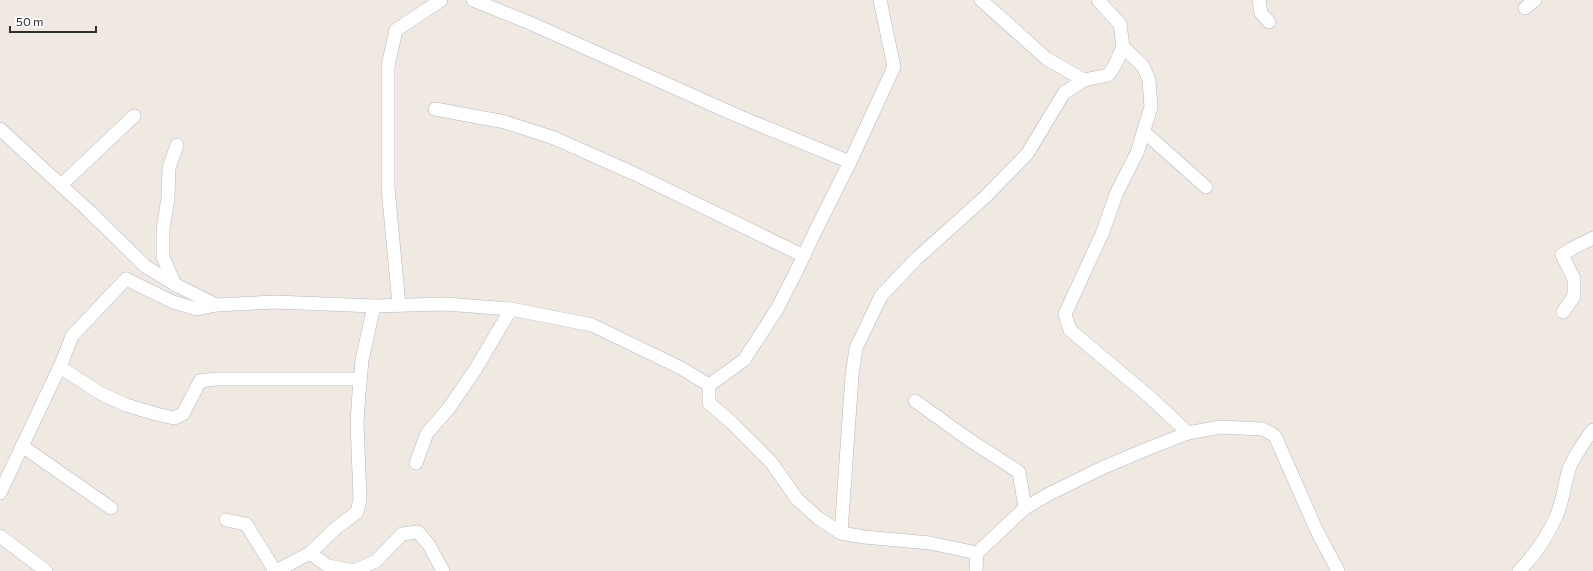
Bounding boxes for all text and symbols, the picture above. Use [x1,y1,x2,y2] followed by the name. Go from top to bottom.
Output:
[10,8,96,34] scale bar
[16,14,44,28] text: 50 m

